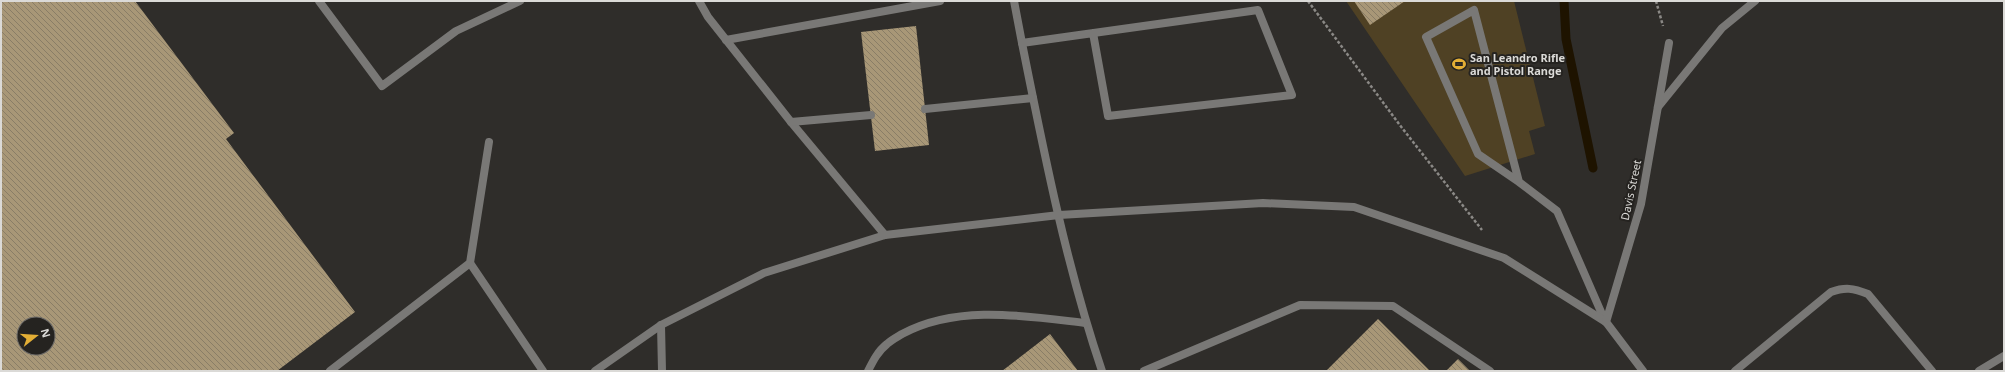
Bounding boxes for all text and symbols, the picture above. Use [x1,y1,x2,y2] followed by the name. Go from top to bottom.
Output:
[1470,50,1566,78] place label: San Leandro Rifle and Pistol Range
[1451,56,1467,72] sports icon: San Leandro Rifle and Pistol Range
[1617,158,1644,222] street label: Davis Street
[16,316,56,356] north arrow
[38,326,55,339] text: N

